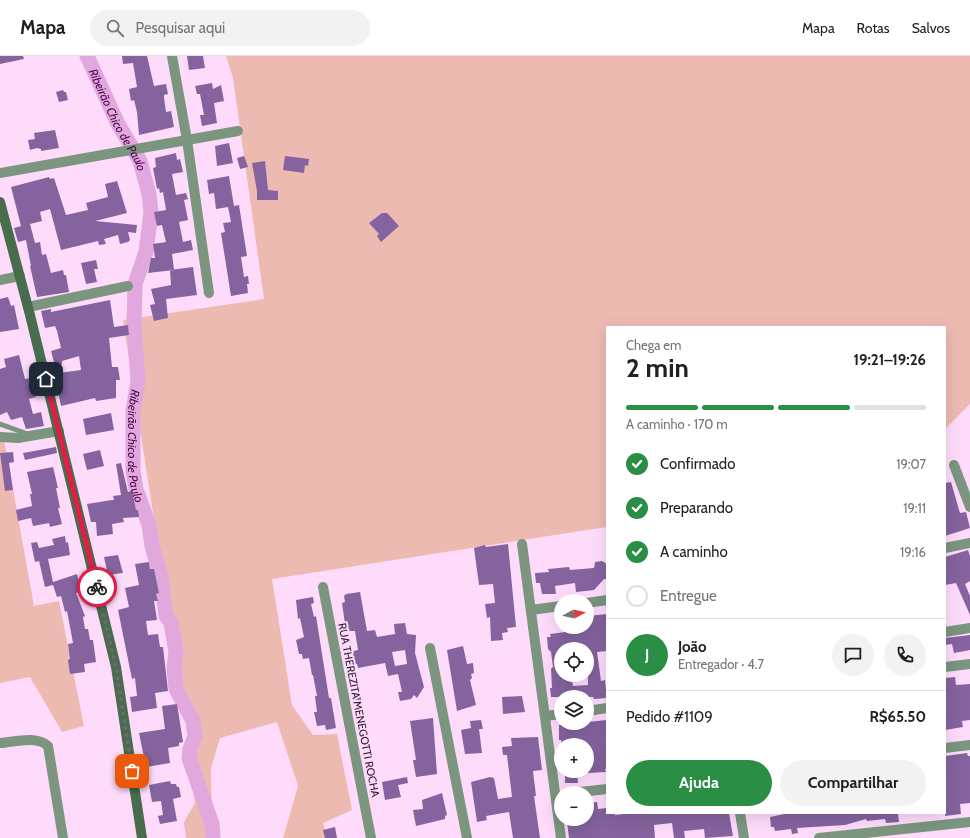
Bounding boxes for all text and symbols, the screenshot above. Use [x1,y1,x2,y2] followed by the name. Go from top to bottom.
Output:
[90,10,370,46] search box
[20,16,66,39] text: Mapa
[104,17,126,39] icon: search
[136,19,225,37] text: Pesquisar aqui
[802,19,835,37] text: Mapa
[857,19,890,37] text: Rotas
[912,19,950,37] text: Salvos
[86,66,150,172] water label: Ribeirão Chico de Paulo
[626,337,681,353] text: Chega em
[853,351,926,369] text: 19:21–19:26
[626,352,689,384] text: 2 min
[29,362,63,396] pin
[35,368,57,390] icon: home
[126,389,148,504] water label: Ribeirão Chico de Paulo
[626,416,728,432] text: A caminho · 170 m
[626,453,648,475] icon: check
[660,455,735,473] text: Confirmado
[896,456,926,472] text: 19:07
[626,497,648,519] icon: check
[660,499,733,517] text: Preparando
[903,500,926,516] text: 19:11
[626,541,648,563] icon: check
[660,543,728,561] text: A caminho
[900,544,926,560] text: 19:16
[77,567,117,607] courier
[86,576,108,598] icon: bike
[660,587,717,605] text: Entregue
[554,594,594,634] north arrow
[554,594,594,826] map controls
[335,622,383,799] street label: RUA THEREZITA MENEGOTTI ROCHA
[832,634,874,676] button: chat
[884,634,926,676] button: phone
[678,638,707,656] text: João
[554,642,594,682] button: locate
[645,646,649,664] text: J
[678,656,764,672] text: Entregador · 4.7
[554,690,594,730] button: layers
[626,708,713,726] text: Pedido #1109
[869,708,926,726] text: R$65.50
[554,738,594,778] button: +
[115,754,149,788] pin
[121,760,143,782] icon: bag
[626,760,772,806] button: Ajuda
[780,760,926,806] button: Compartilhar
[554,786,594,826] button: −

